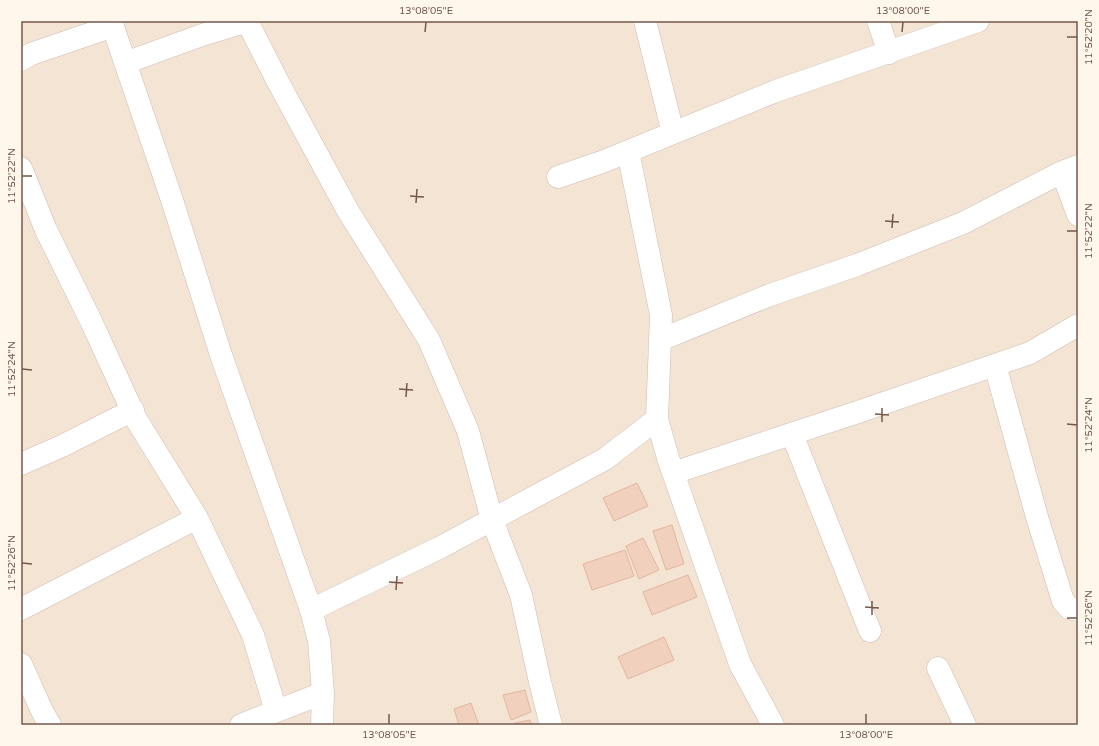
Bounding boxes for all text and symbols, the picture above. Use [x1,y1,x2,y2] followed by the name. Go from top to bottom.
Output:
[399,5,453,17] text: 13°08'05"E
[876,5,930,17] text: 13°08'00"E
[1083,9,1095,65] text: 11°52'20"N
[6,148,18,204] text: 11°52'22"N
[1083,203,1095,259] text: 11°52'22"N
[6,341,18,397] text: 11°52'24"N
[1083,397,1095,453] text: 11°52'24"N
[6,535,18,591] text: 11°52'26"N
[1083,590,1095,646] text: 11°52'26"N
[362,729,416,741] text: 13°08'05"E
[839,729,893,741] text: 13°08'00"E

